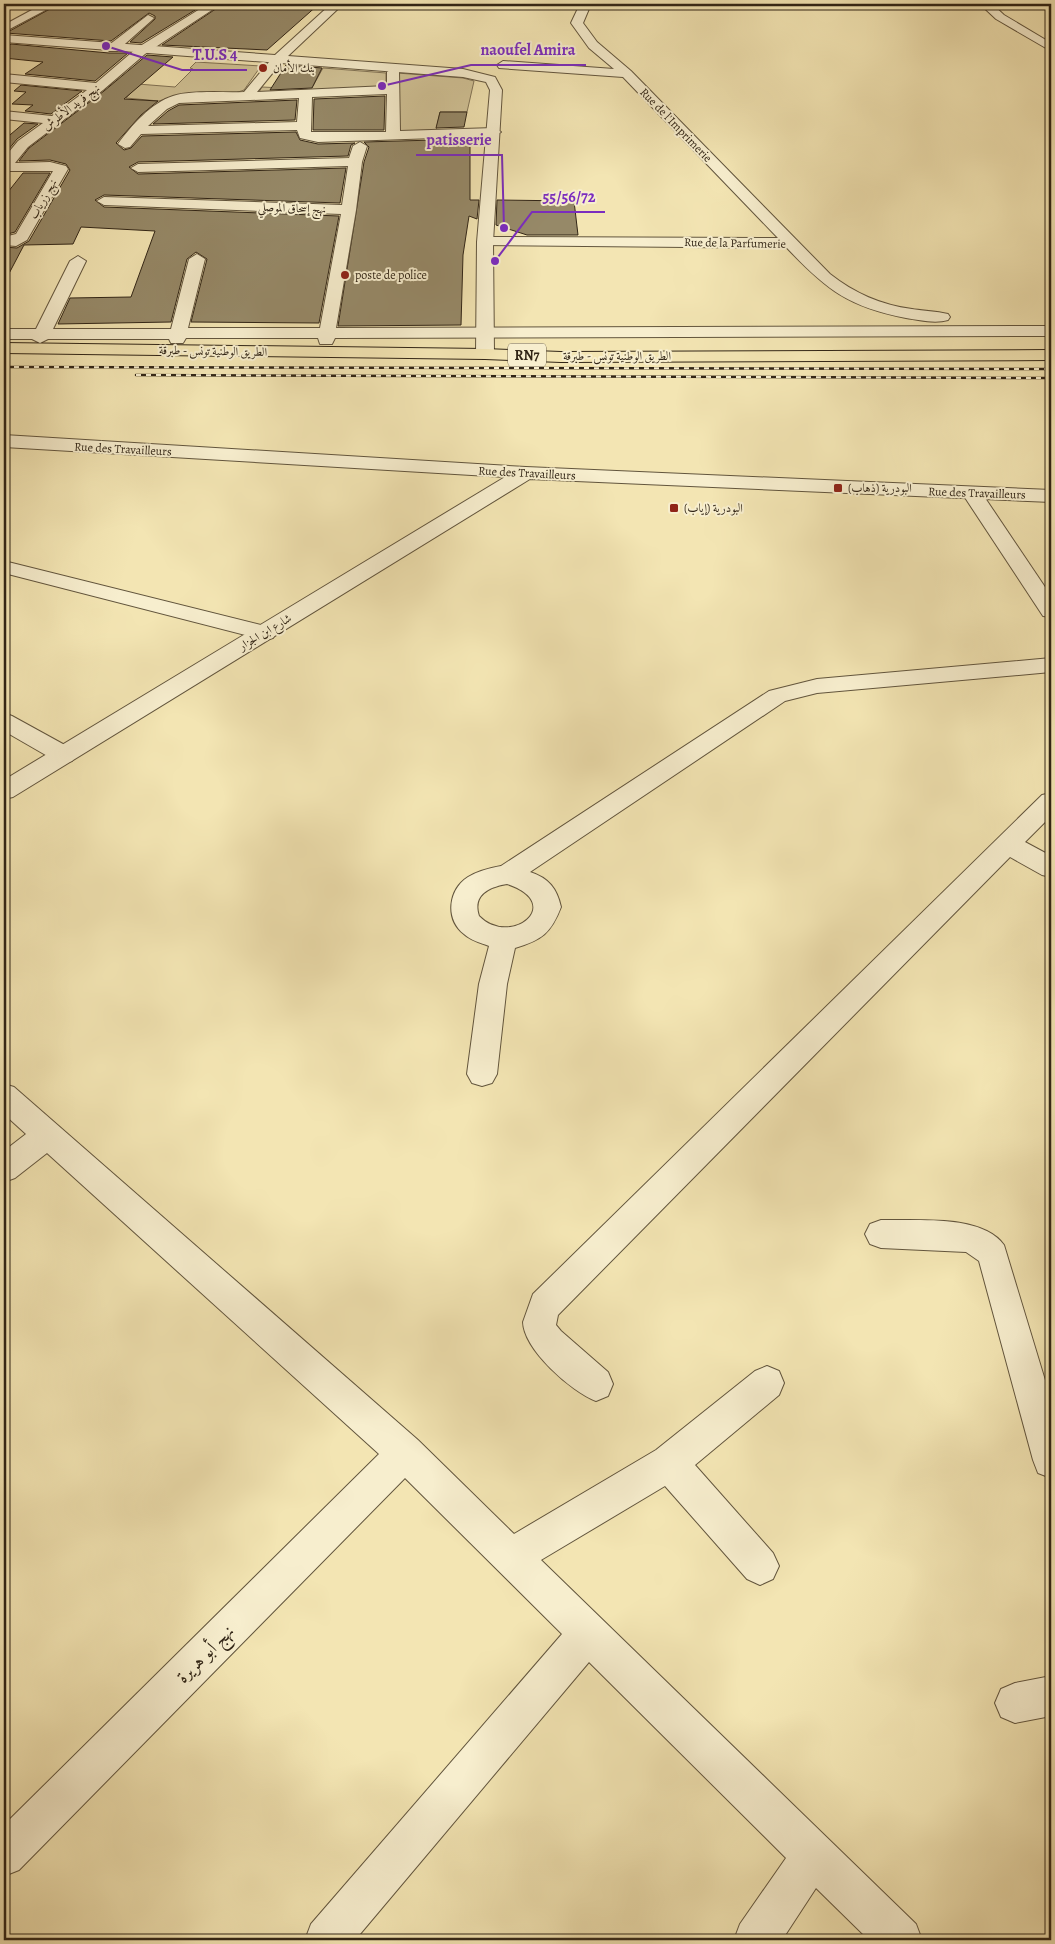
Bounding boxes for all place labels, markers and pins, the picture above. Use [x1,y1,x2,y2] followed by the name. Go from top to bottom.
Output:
[471,34,586,65] callout: naoufel Amira
[182,39,247,70] callout: T.U.S 4
[273,59,315,76] place label: بنك الأمان
[257,62,269,74] marker: بنك الأمان
[416,124,502,155] callout: patisserie
[532,181,605,212] callout: 55/56/72
[355,267,427,283] place label: poste de police
[339,269,351,281] marker: poste de police
[848,480,912,496] place label: البودرية (ذهاب)
[832,482,844,494] marker: البودرية (ذهاب)
[684,500,743,516] place label: البودرية (إياب)
[668,502,680,514] marker: البودرية (إياب)

